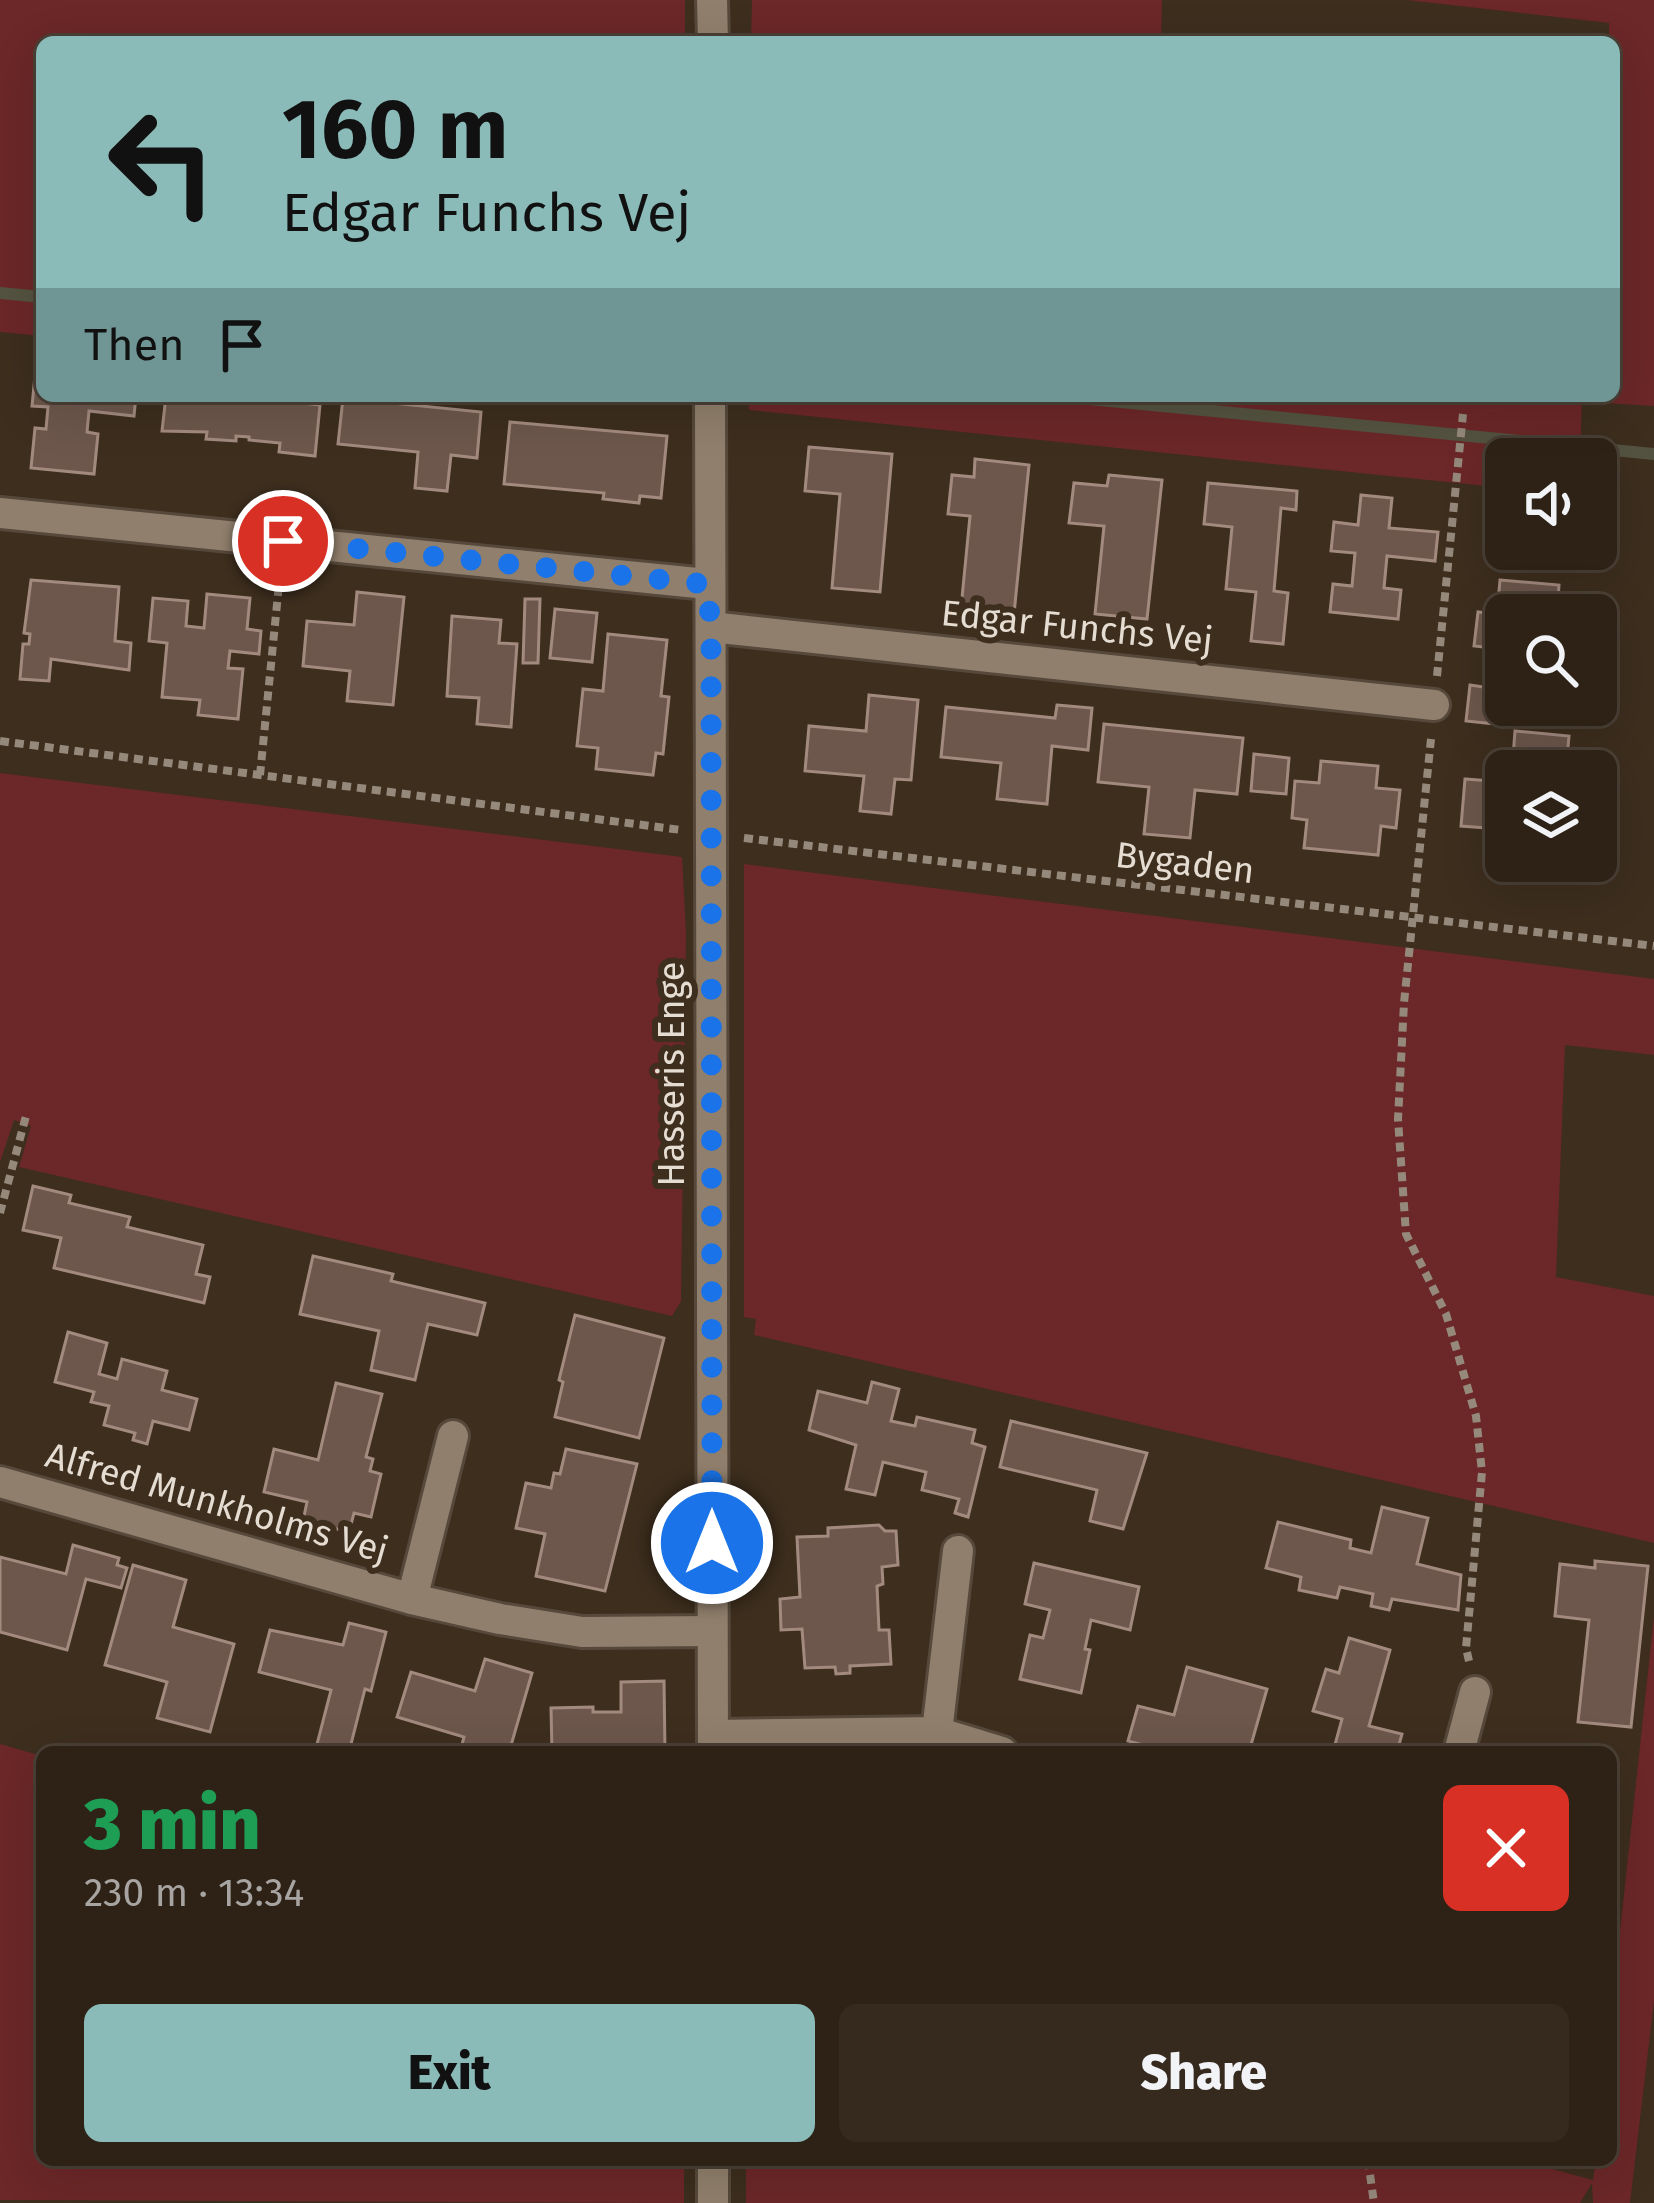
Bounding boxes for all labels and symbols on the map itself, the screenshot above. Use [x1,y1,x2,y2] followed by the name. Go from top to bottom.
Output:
[232,490,334,592] pin
[939,591,1215,663] street label: Edgar Funchs Vej
[1113,833,1257,893] street label: Bygaden
[650,962,694,1186] street label: Hasseris Enge
[41,1433,393,1573] street label: Alfred Munkholms Vej
[649,1480,775,1606] position arrow

